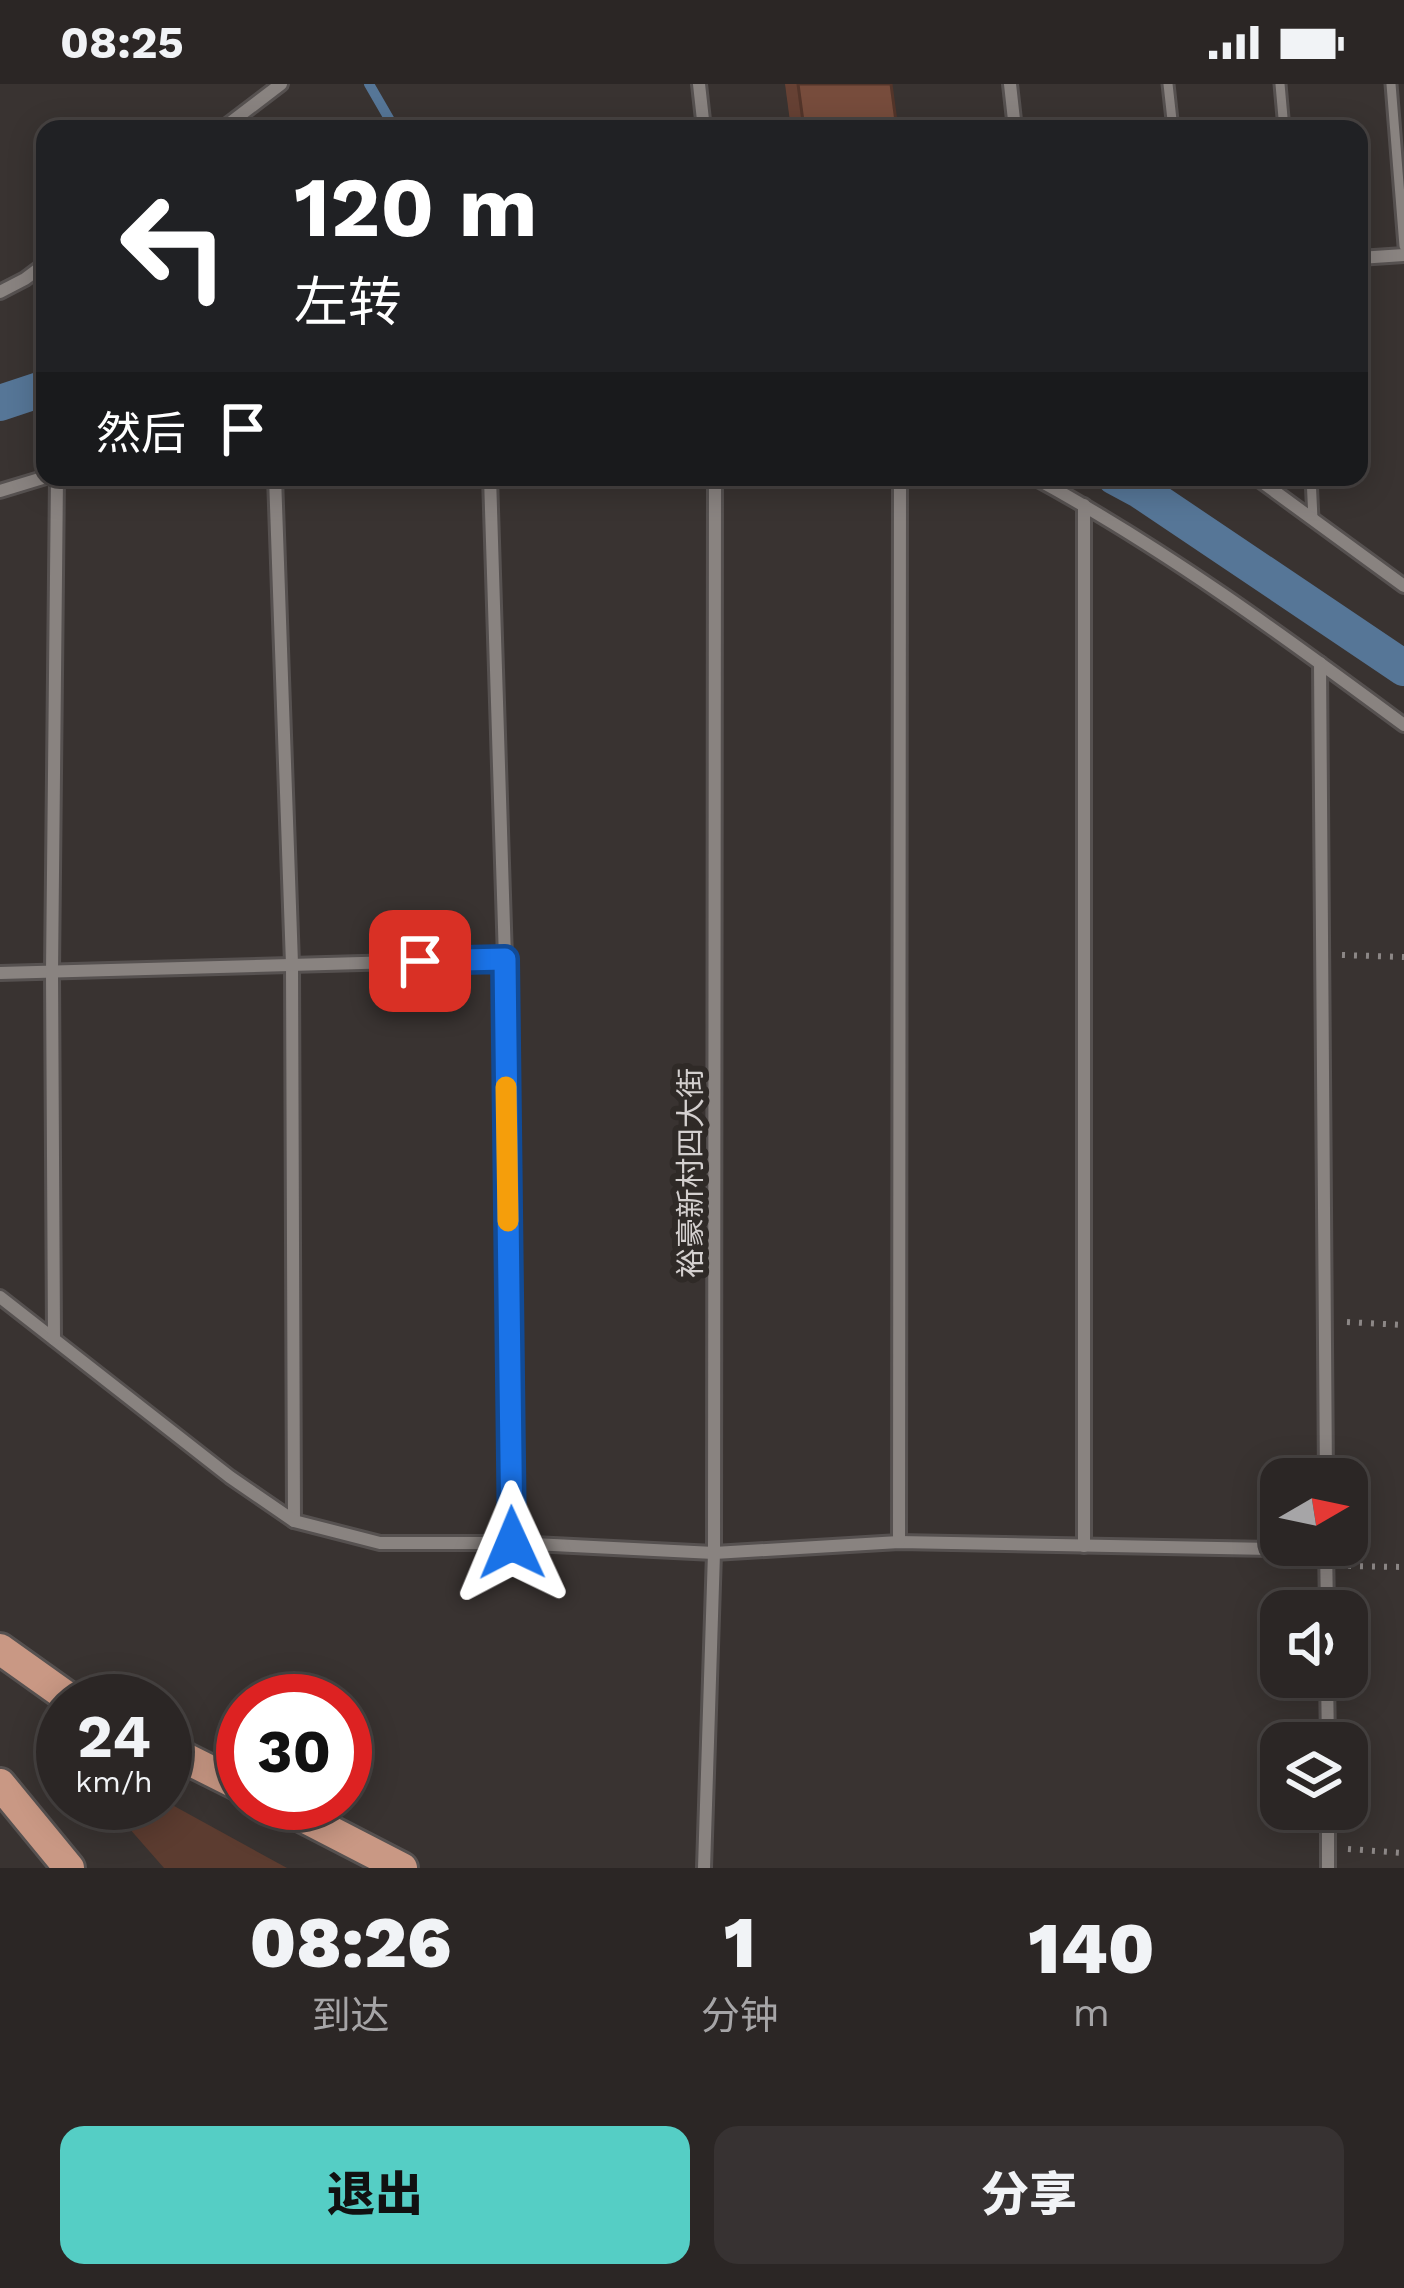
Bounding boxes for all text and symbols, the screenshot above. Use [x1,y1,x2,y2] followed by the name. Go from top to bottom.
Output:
[60,16,184,69] text: 08:25
[294,158,537,256] text: 120 m
[96,168,252,324] icon: left
[294,271,402,334] text: 左转
[210,396,276,462] icon: arrive
[96,407,186,460] text: 然后
[369,910,471,1012] pin
[387,928,453,994] icon: arrive
[673,1068,708,1278] street label: 裕豪新村四大街
[1260,1458,1368,1566] north arrow
[1260,1458,1368,1830] map controls
[449,1480,575,1606] position arrow
[1260,1590,1368,1698] button: sound
[216,1674,372,1830] speed limit sign: 30
[77,1701,151,1772] text: 24
[1260,1722,1368,1830] button: layers
[75,1764,153,1799] text: km/h
[249,1900,451,1984] text: 08:26
[724,1900,756,1984] text: 1
[1028,1906,1155,1990] text: 140
[1073,1990,1110,2035] text: m
[311,1993,389,2038] text: 到达
[701,1993,779,2038] text: 分钟
[60,2126,690,2264] button: 退出
[714,2126,1344,2264] button: 分享

